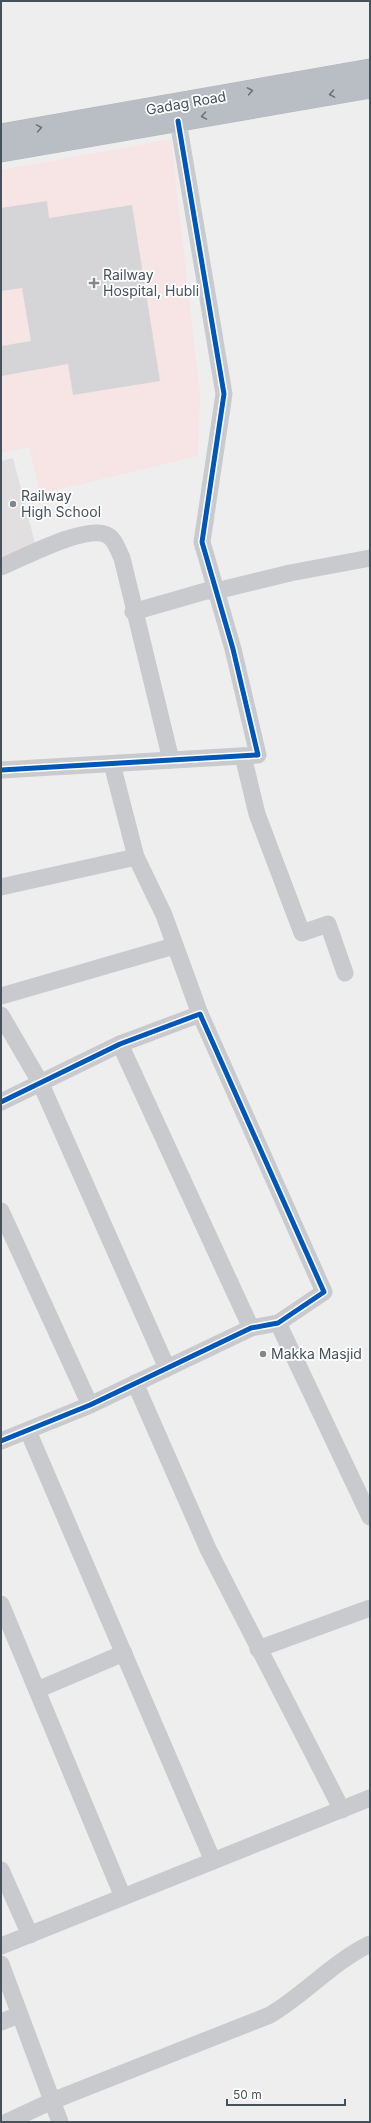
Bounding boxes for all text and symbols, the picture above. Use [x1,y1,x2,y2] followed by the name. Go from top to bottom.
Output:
[145,87,227,118] street label: Gadag Road
[247,88,253,96] one-way arrow
[328,89,335,97] one-way arrow
[201,112,207,120] one-way arrow
[36,124,43,133] one-way arrow
[103,266,199,299] place label: Railway Hospital, Hubli
[88,277,100,289] marker: Railway Hospital, Hubli
[21,487,101,520] place label: Railway High School
[8,499,18,509] marker: Railway High School
[271,1345,362,1362] place label: Makka Masjid
[258,1349,268,1359] marker: Makka Masjid
[227,2081,345,2107] scale bar
[233,2087,262,2102] text: 50 m

